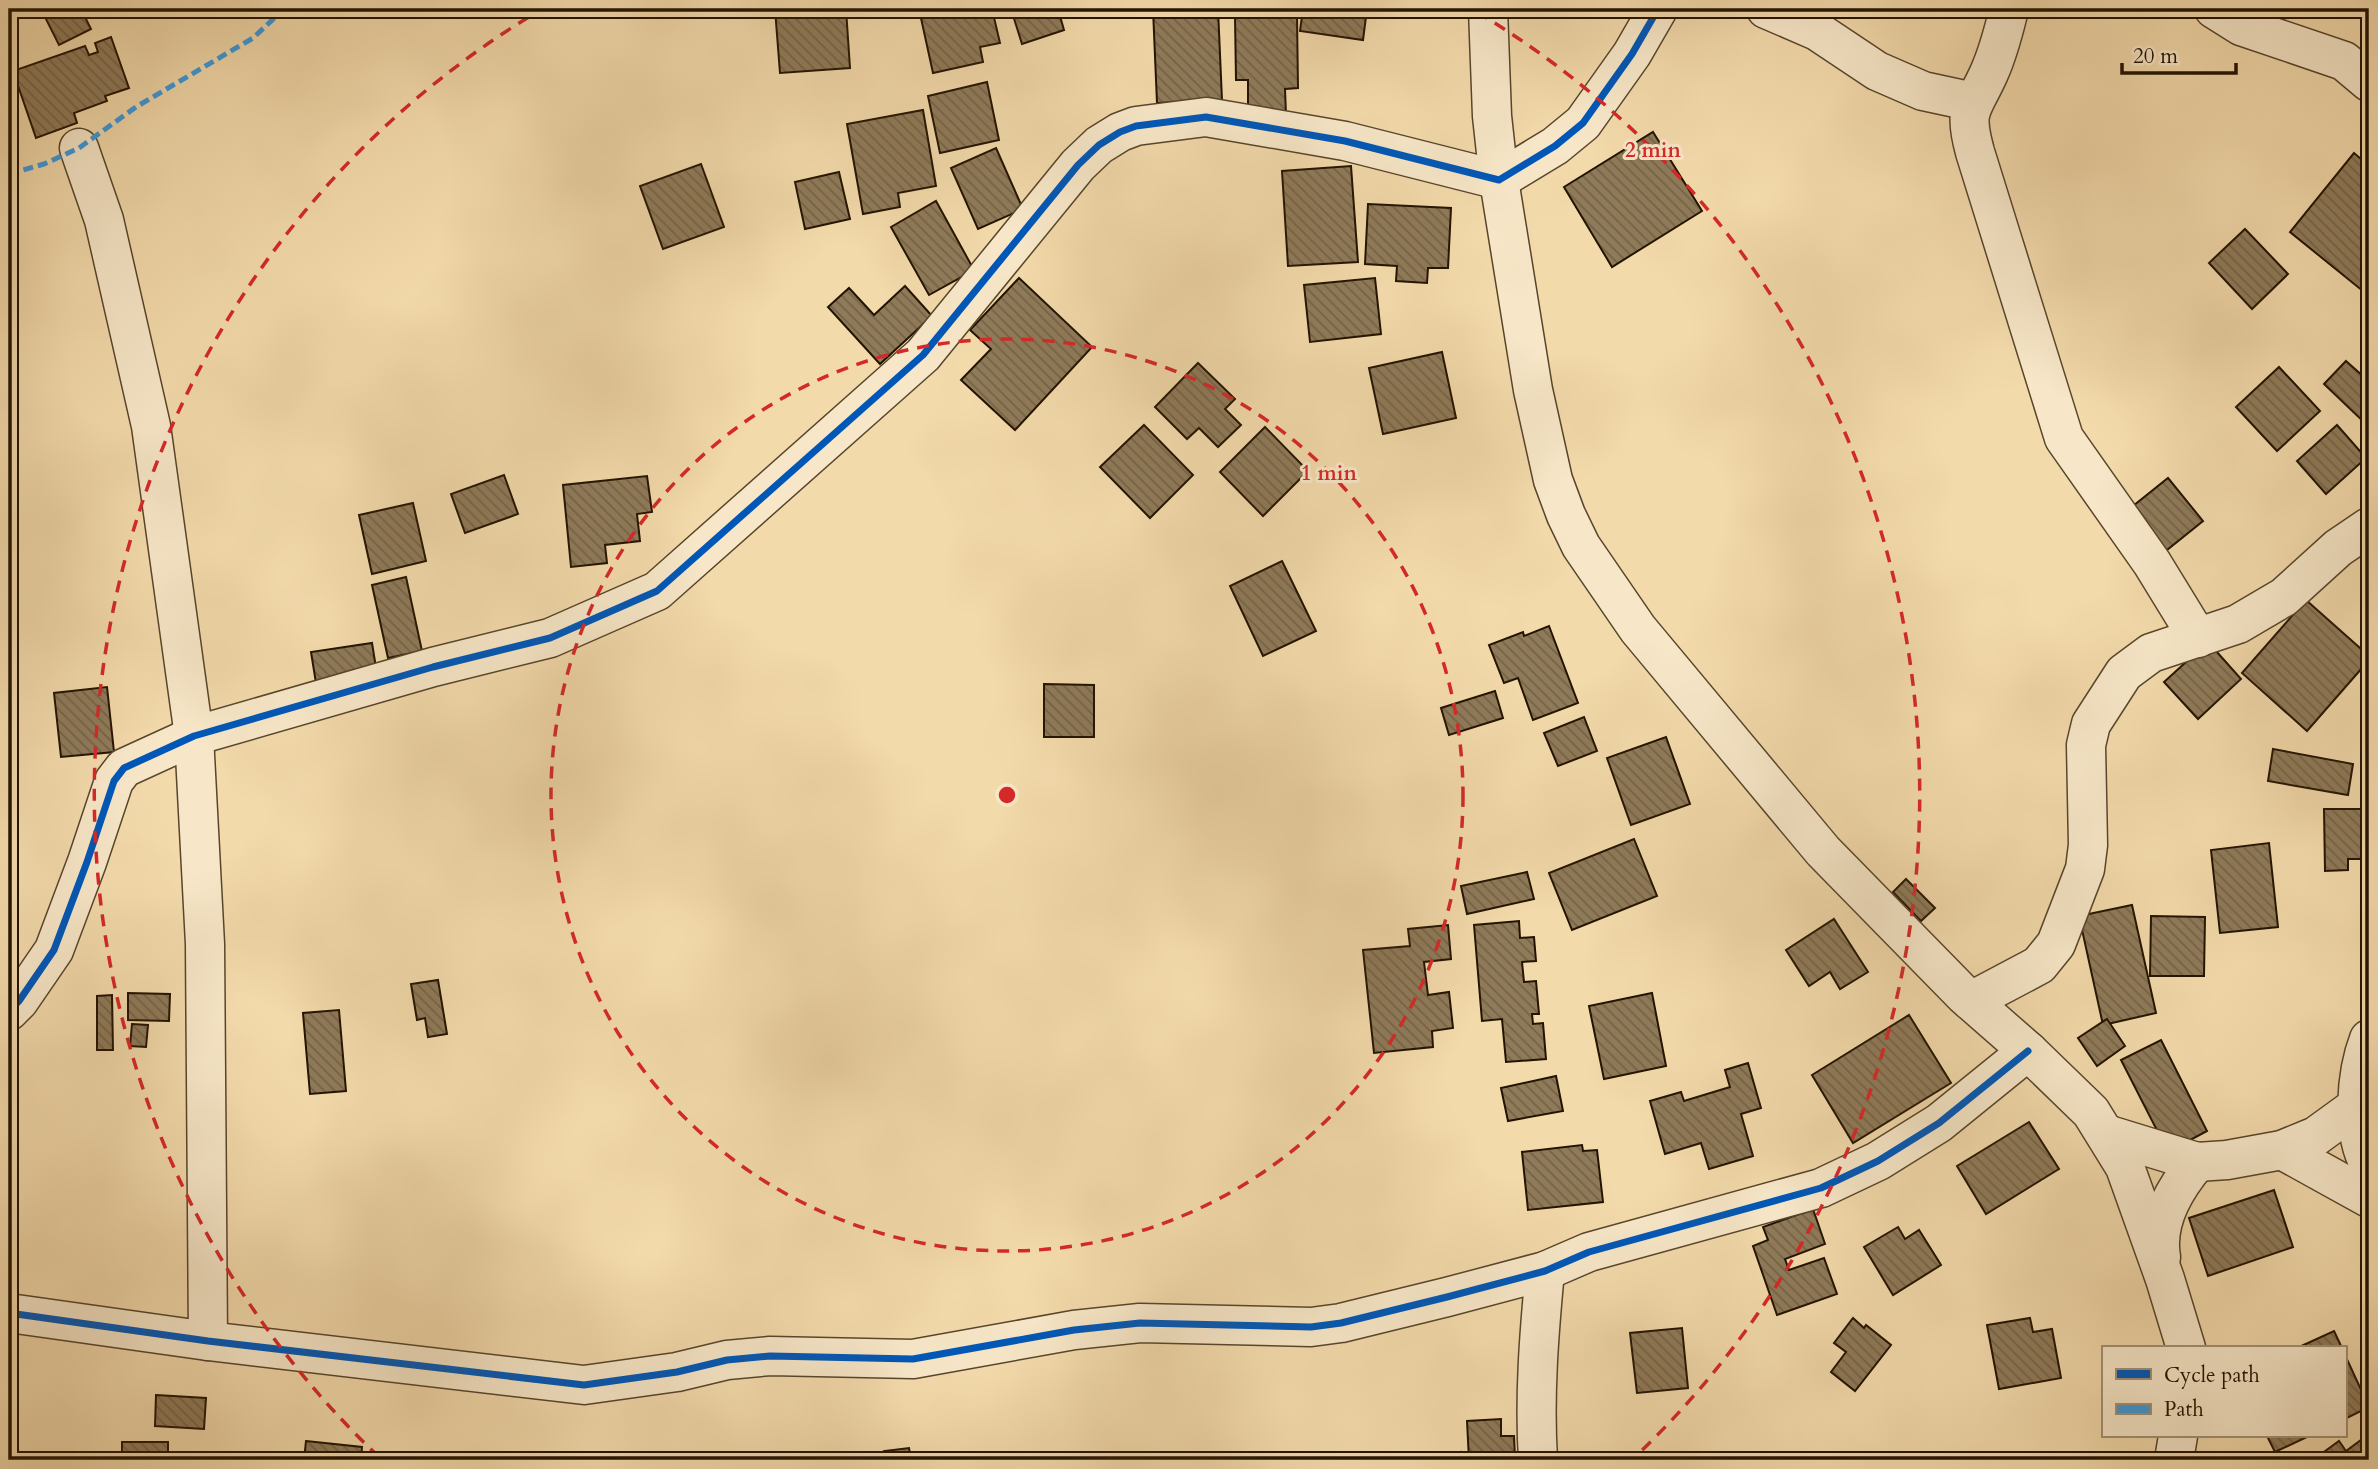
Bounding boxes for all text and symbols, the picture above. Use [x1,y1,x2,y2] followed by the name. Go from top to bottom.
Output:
[2122,32,2236,76] scale bar
[2133,42,2178,71] text: 20 m
[1625,136,1681,165] text: 2 min
[1301,459,1357,488] text: 1 min
[995,783,1019,807] centre of rings
[2102,1346,2346,1438] legend
[2164,1361,2260,1390] text: Cycle path
[2164,1395,2204,1424] text: Path

